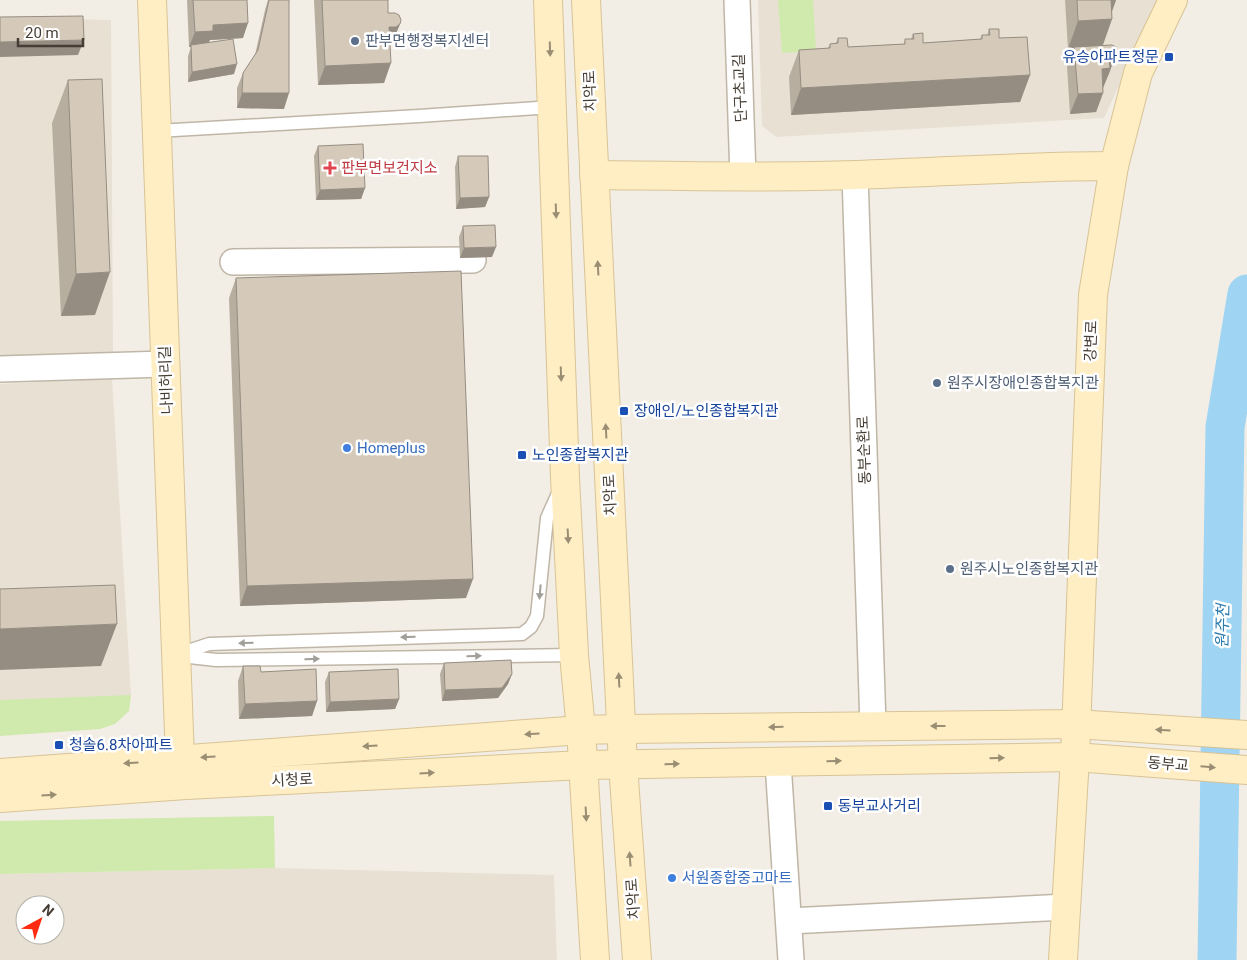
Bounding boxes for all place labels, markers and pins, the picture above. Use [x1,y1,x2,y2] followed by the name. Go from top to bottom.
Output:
[365,32,489,50] place label: 판부면행정복지센터
[349,35,361,47] marker: 판부면행정복지센터
[1062,48,1159,66] place label: 유승아파트정문
[1163,51,1175,63] marker: 유승아파트정문
[341,159,438,177] place label: 판부면보건지소
[323,161,337,175] marker: 판부면보건지소
[947,374,1099,392] place label: 원주시장애인종합복지관
[931,377,943,389] marker: 원주시장애인종합복지관
[634,402,778,420] place label: 장애인/노인종합복지관
[618,405,630,417] marker: 장애인/노인종합복지관
[357,439,425,457] place label: Homeplus
[341,442,353,454] marker: Homeplus
[532,446,629,464] place label: 노인종합복지관
[516,449,528,461] marker: 노인종합복지관
[960,560,1098,578] place label: 원주시노인종합복지관
[944,563,956,575] marker: 원주시노인종합복지관
[69,736,173,754] place label: 청솔6.8차아파트
[53,739,65,751] marker: 청솔6.8차아파트
[838,797,921,815] place label: 동부교사거리
[822,800,834,812] marker: 동부교사거리
[682,869,793,887] place label: 서원종합중고마트
[666,872,678,884] marker: 서원종합중고마트

